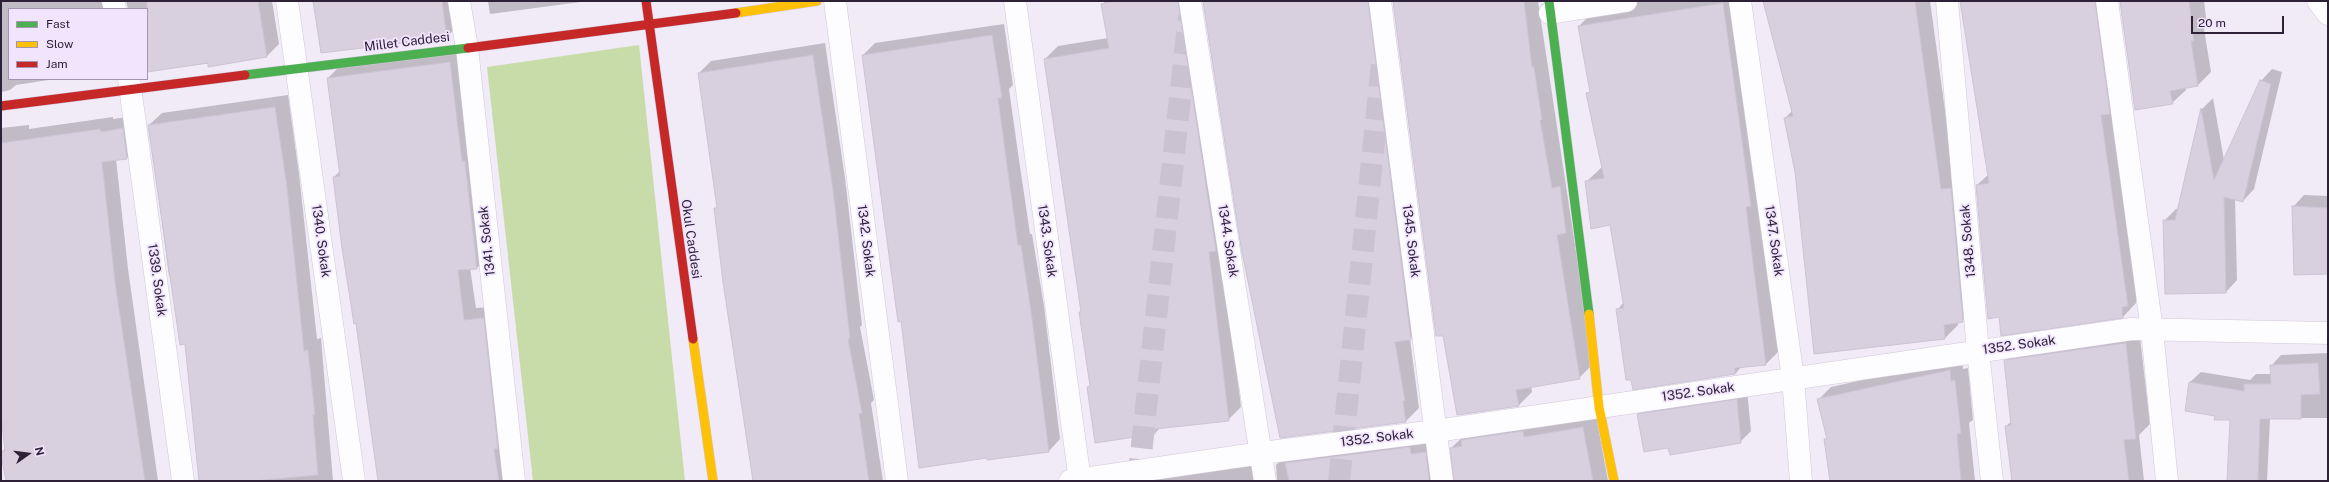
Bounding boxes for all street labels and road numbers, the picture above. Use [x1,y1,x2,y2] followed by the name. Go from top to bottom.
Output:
[363,29,451,55] street label: Millet Caddesi
[678,198,704,280] street label: Okul Caddesi
[1034,203,1060,279] street label: 1343. Sokak
[1215,203,1241,279] street label: 1344. Sokak
[308,204,334,278] street label: 1340. Sokak
[854,204,878,278] street label: 1342. Sokak
[1399,204,1423,278] street label: 1345. Sokak
[1761,204,1787,278] street label: 1347. Sokak
[1957,204,1979,278] street label: 1348. Sokak
[476,205,498,277] street label: 1341. Sokak
[144,243,170,317] street label: 1339. Sokak
[1982,332,2056,358] street label: 1352. Sokak
[1661,379,1735,405] street label: 1352. Sokak
[1340,426,1414,450] street label: 1352. Sokak

